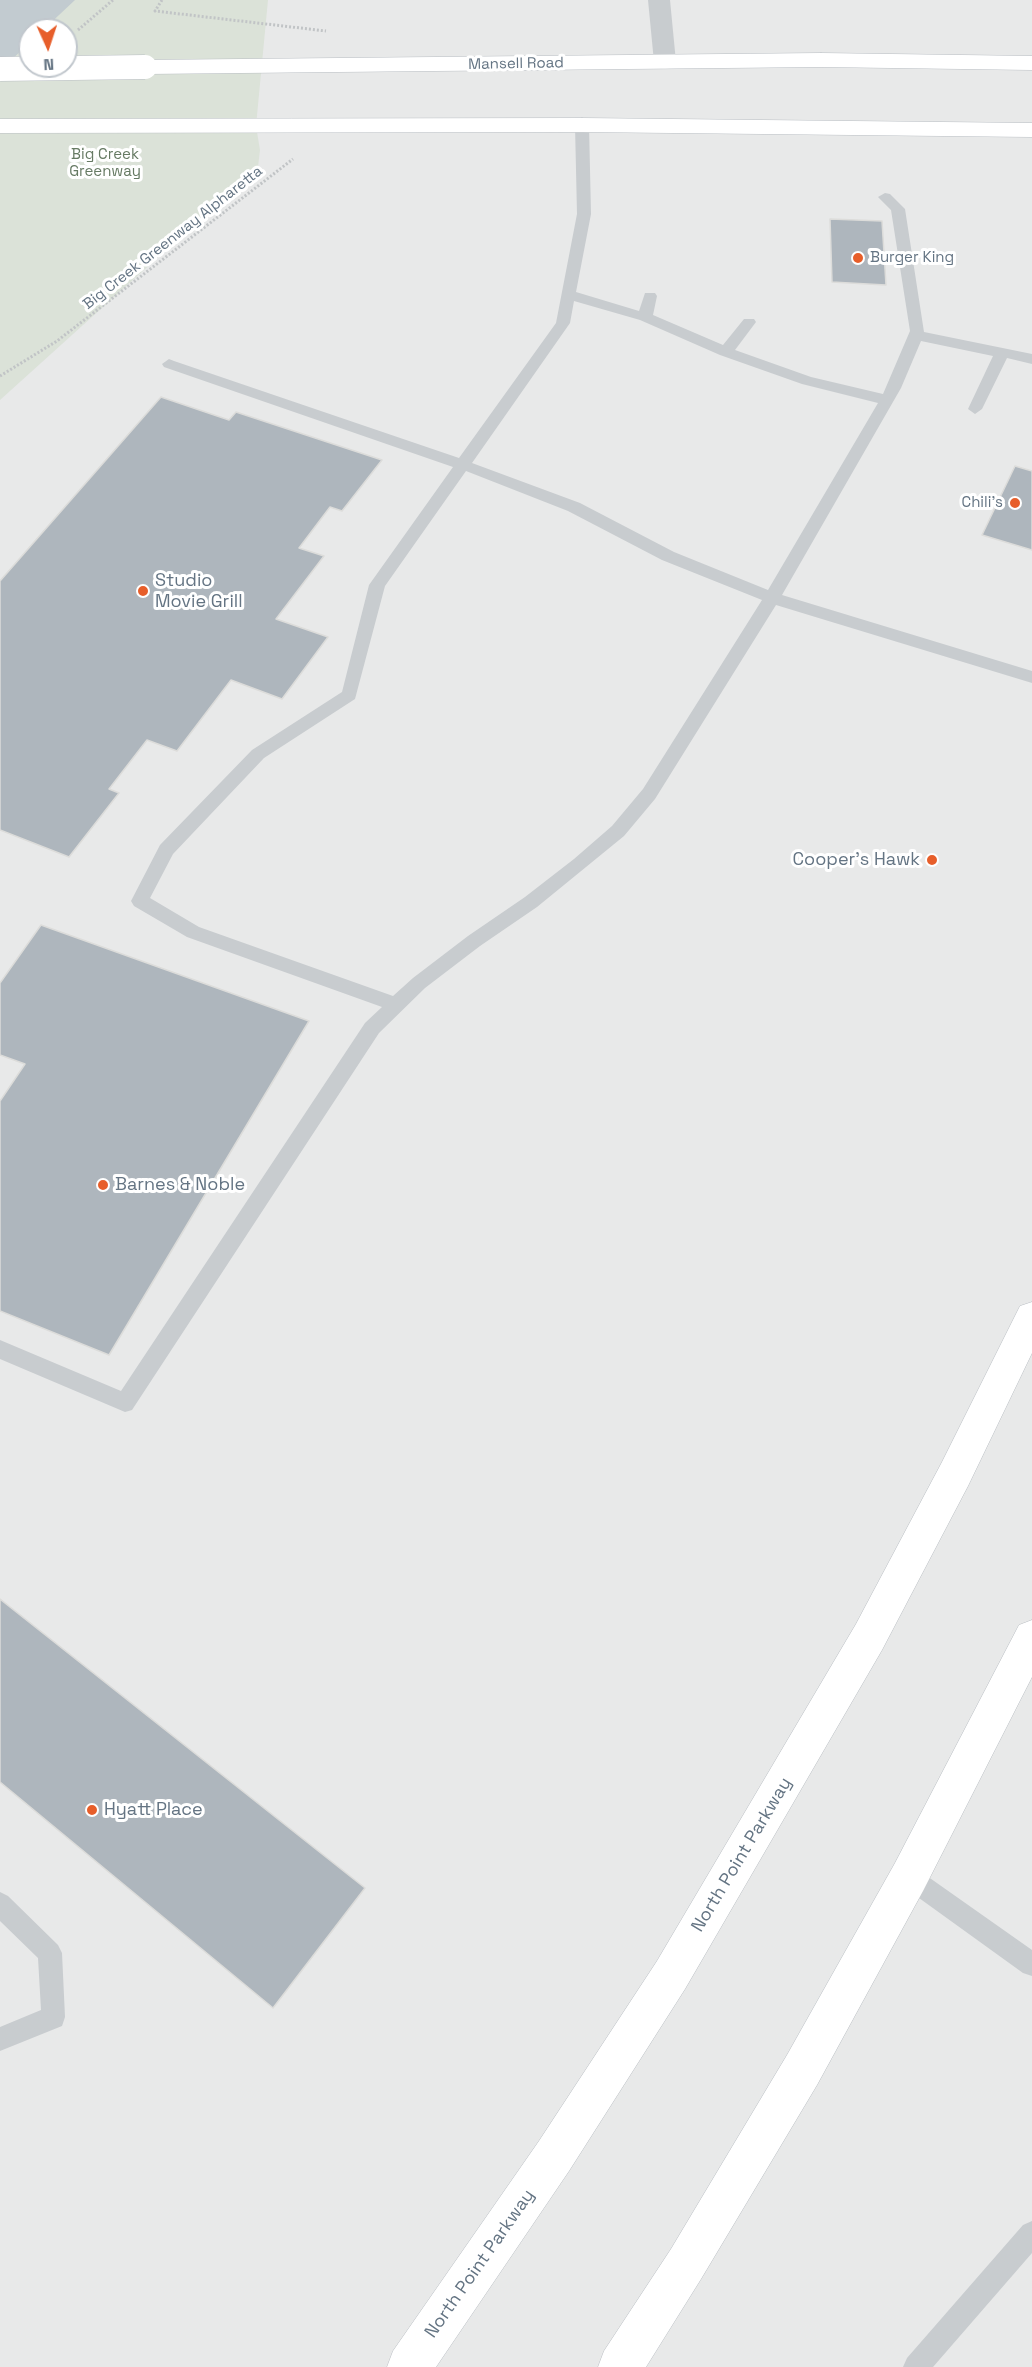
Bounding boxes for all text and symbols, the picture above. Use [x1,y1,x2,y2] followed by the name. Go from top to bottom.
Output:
[18,18,78,78] north arrow
[43,54,55,75] text: N
[468,54,564,74] street label: Mansell Road
[69,146,141,181] park label: Big Creek Greenway
[80,162,266,314] street label: Big Creek Greenway Alpharetta
[870,249,954,267] place label: Burger King
[851,251,865,265] marker: Burger King
[962,494,1003,512] place label: Chili's
[1008,496,1022,510] marker: Chili's
[155,570,243,612] place label: Studio Movie Grill
[136,584,150,598] marker: Studio Movie Grill
[793,849,920,871] place label: Cooper's Hawk
[925,853,939,867] marker: Cooper's Hawk
[115,1174,245,1196] place label: Barnes & Noble
[96,1178,110,1192] marker: Barnes & Noble
[687,1774,797,1936] street label: North Point Parkway
[104,1799,203,1821] place label: Hyatt Place
[85,1803,99,1817] marker: Hyatt Place
[421,2186,539,2342] street label: North Point Parkway

